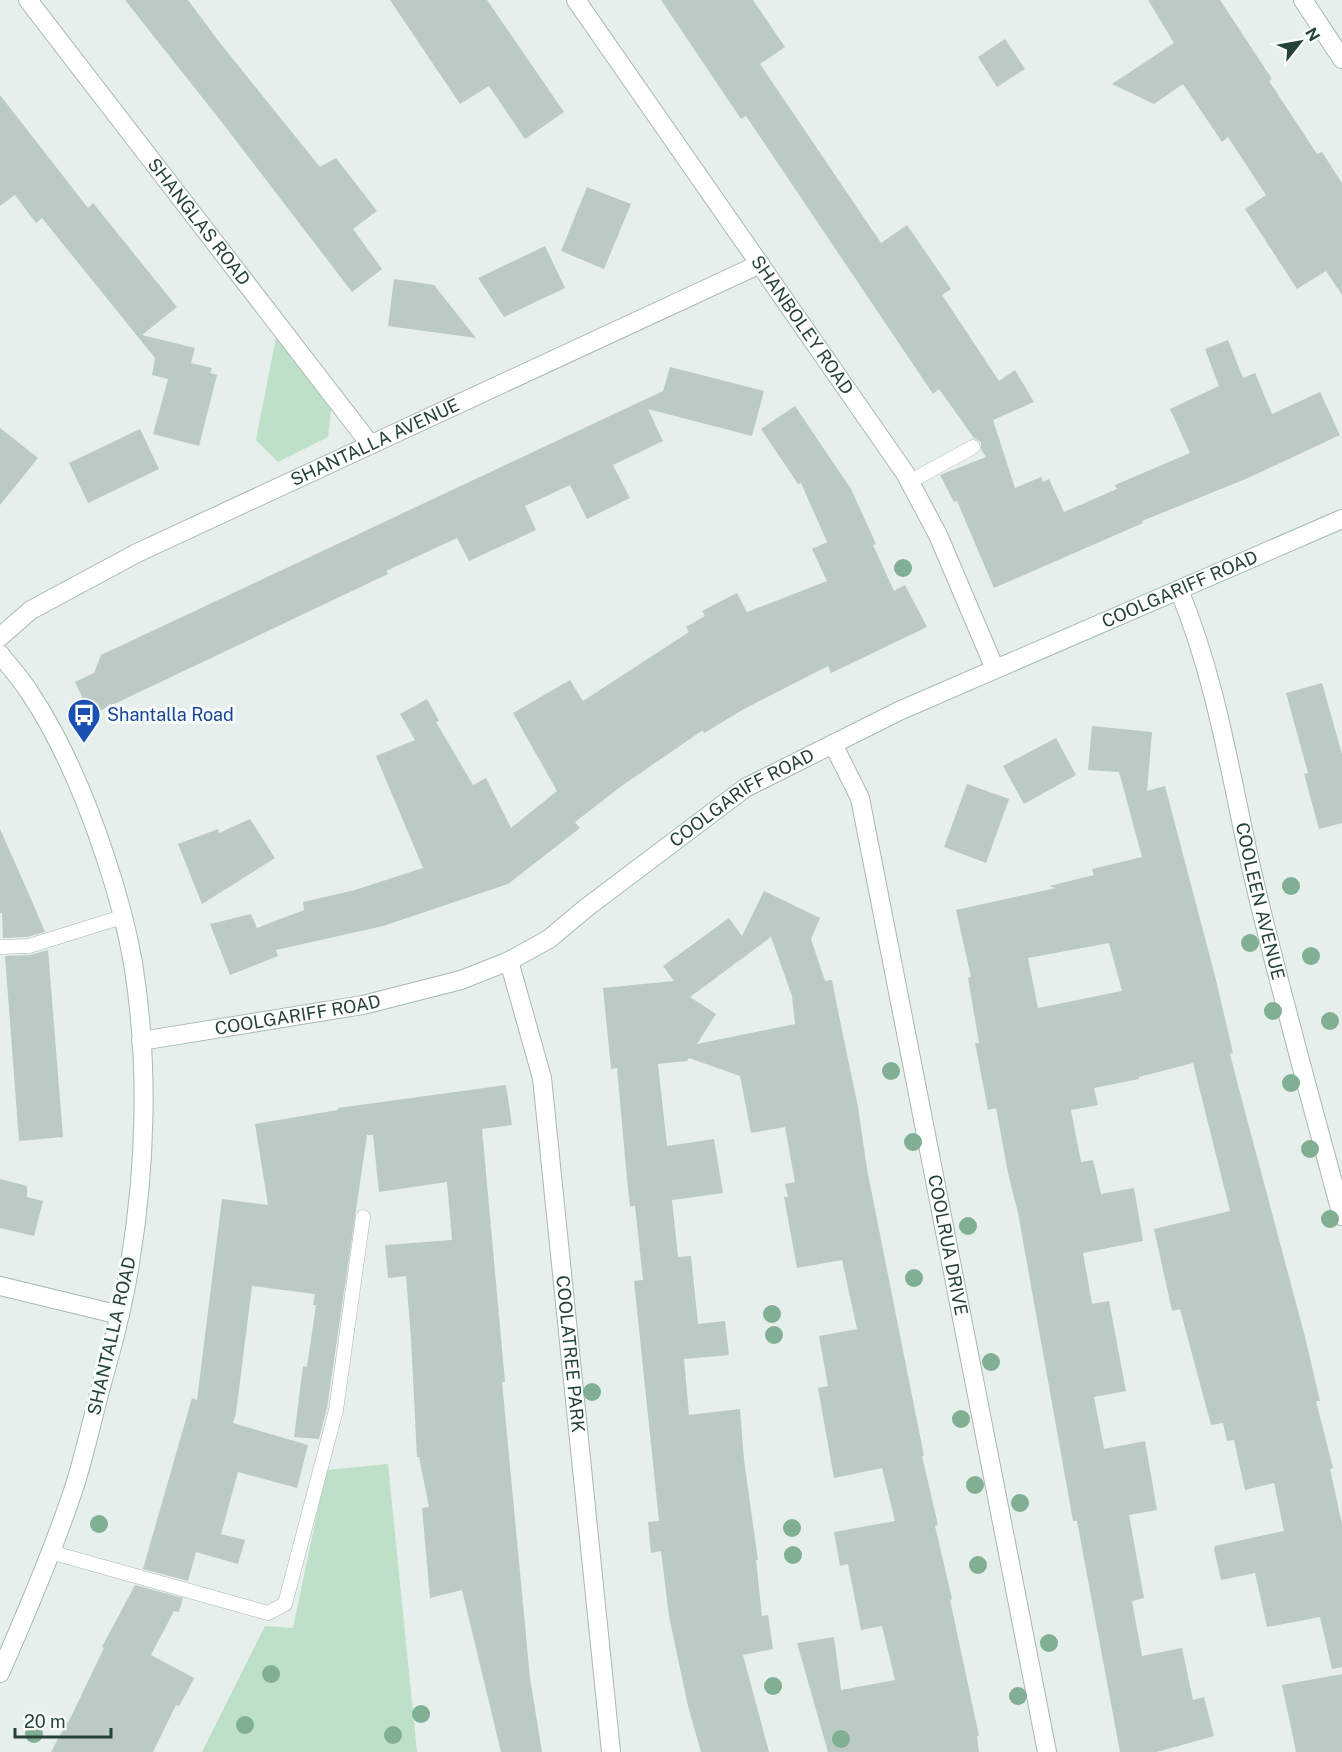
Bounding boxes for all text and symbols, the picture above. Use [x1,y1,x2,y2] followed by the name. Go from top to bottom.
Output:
[1270,12,1330,72] north arrow
[1301,24,1324,45] text: N
[144,154,255,289] street label: SHANGLAS ROAD
[747,251,858,398] street label: SHANBOLEY ROAD
[287,394,463,490] street label: SHANTALLA AVENUE
[1098,546,1261,632] street label: COOLGARIFF ROAD
[66,697,102,744] bus stop icon: Shantalla Road
[107,704,234,725] place label: Shantalla Road
[665,744,818,851] street label: COOLGARIFF ROAD
[1232,820,1289,982] street label: COOLEEN AVENUE
[213,990,383,1039] street label: COOLGARIFF ROAD
[924,1173,972,1317] street label: COOLRUA DRIVE
[83,1255,140,1417] street label: SHANTALLA ROAD
[552,1274,589,1434] street label: COOLATREE PARK
[15,1701,111,1739] scale bar
[24,1711,66,1732] text: 20 m

